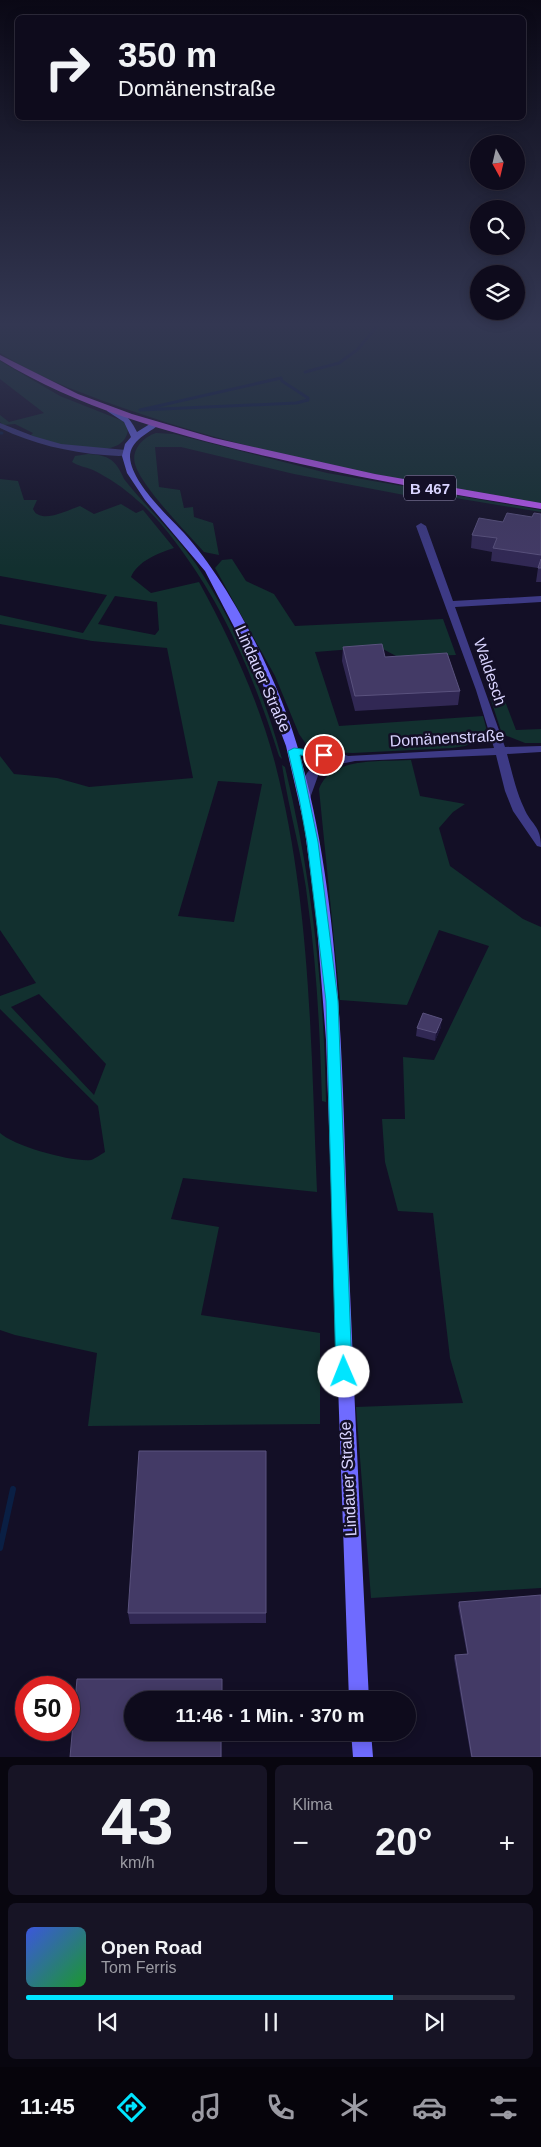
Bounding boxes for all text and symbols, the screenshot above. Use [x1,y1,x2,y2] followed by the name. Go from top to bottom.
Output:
[35,35,100,100] icon: right
[118,35,217,74] text: 350 m
[118,76,276,101] text: Domänenstraße
[470,135,525,190] north arrow
[470,135,525,320] map controls
[470,200,525,255] button: search
[470,265,525,320] button: layers
[404,476,456,500] road number: B 467
[232,623,294,735] street label: Lindauer Straße
[471,636,509,708] street label: Waldesch
[389,727,505,749] street label: Domänenstraße
[303,734,345,776] pin
[310,741,338,769] icon: arrive
[317,1345,369,1397] position arrow
[337,1421,359,1537] street label: Lindauer Straße
[15,1676,80,1741] speed limit sign: 50
[175,1705,365,1726] text: 11:46 · 1 Min. · 370 m
[101,1785,173,1858] text: 43
[293,1796,333,1813] text: Klima
[375,1821,432,1863] text: 20°
[293,1827,309,1858] text: −
[499,1827,515,1858] text: +
[120,1854,155,1871] text: km/h
[101,1937,202,1958] text: Open Road
[101,1959,177,1976] text: Tom Ferris
[94,2008,122,2036] icon: previous
[257,2008,285,2036] icon: pause
[420,2008,448,2036] icon: next
[114,2090,149,2125] icon: directions
[189,2090,224,2125] icon: music
[263,2090,298,2125] icon: phone
[337,2090,372,2125] icon: climate
[412,2090,447,2125] icon: car
[486,2090,521,2125] icon: filters
[20,2094,75,2119] text: 11:45

